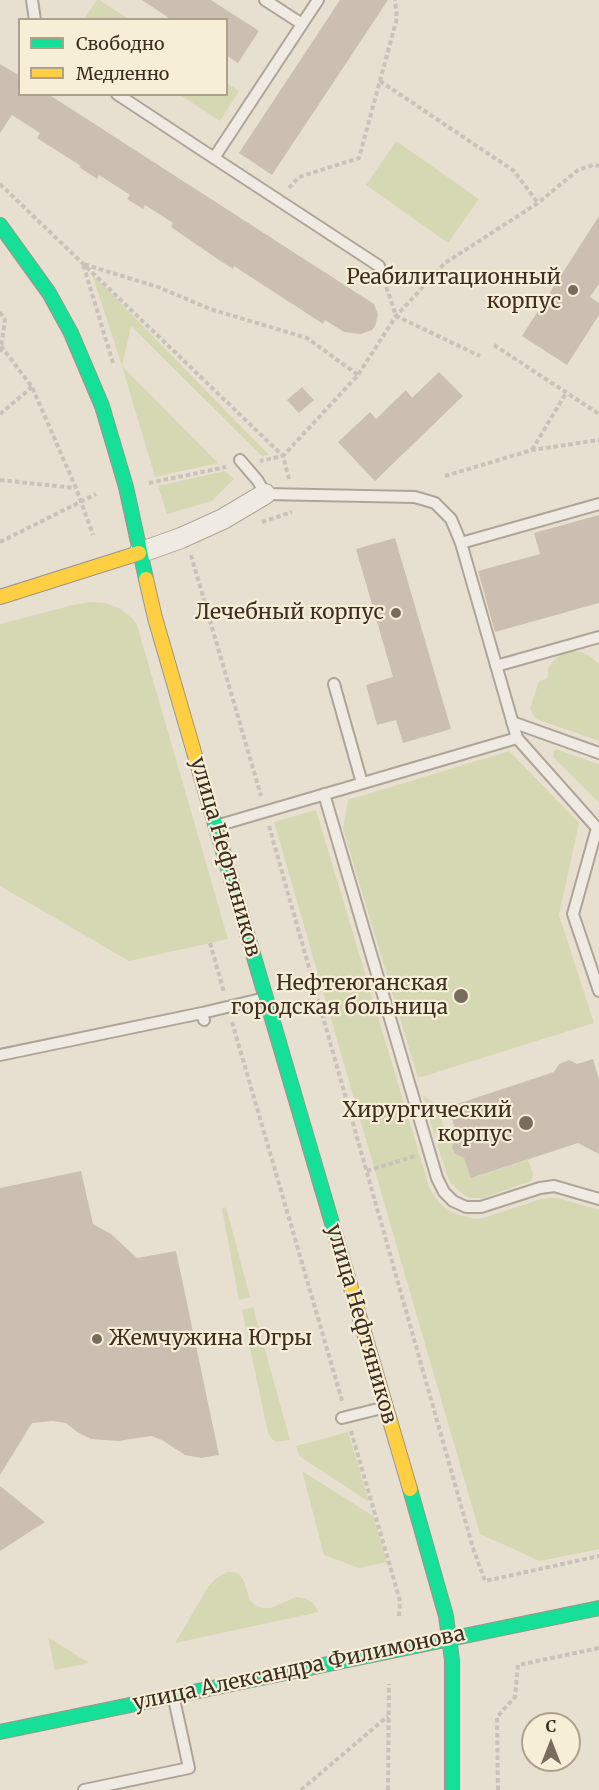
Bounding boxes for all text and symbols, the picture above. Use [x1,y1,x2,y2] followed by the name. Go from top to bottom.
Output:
[18,18,228,96] legend
[76,32,164,55] text: Свободно
[76,62,169,85] text: Медленно
[346,265,561,315] place label: Реабилитационный корпус
[566,283,580,297] marker: Реабилитационный корпус
[195,600,384,626] place label: Лечебный корпус
[389,606,403,620] marker: Лечебный корпус
[184,754,266,960] street label: улица Нефтяников
[231,971,448,1021] place label: Нефтеюганская городская больница
[452,987,470,1005] marker: Нефтеюганская городская больница
[342,1098,512,1148] place label: Хирургический корпус
[517,1114,535,1132] marker: Хирургический корпус
[320,1221,402,1427] street label: улица Нефтяников
[109,1326,312,1352] place label: Жемчужина Югры
[90,1332,104,1346] marker: Жемчужина Югры
[131,1621,467,1717] street label: улица Александра Филимонова
[521,1712,581,1772] north arrow
[546,1716,556,1736] text: С

